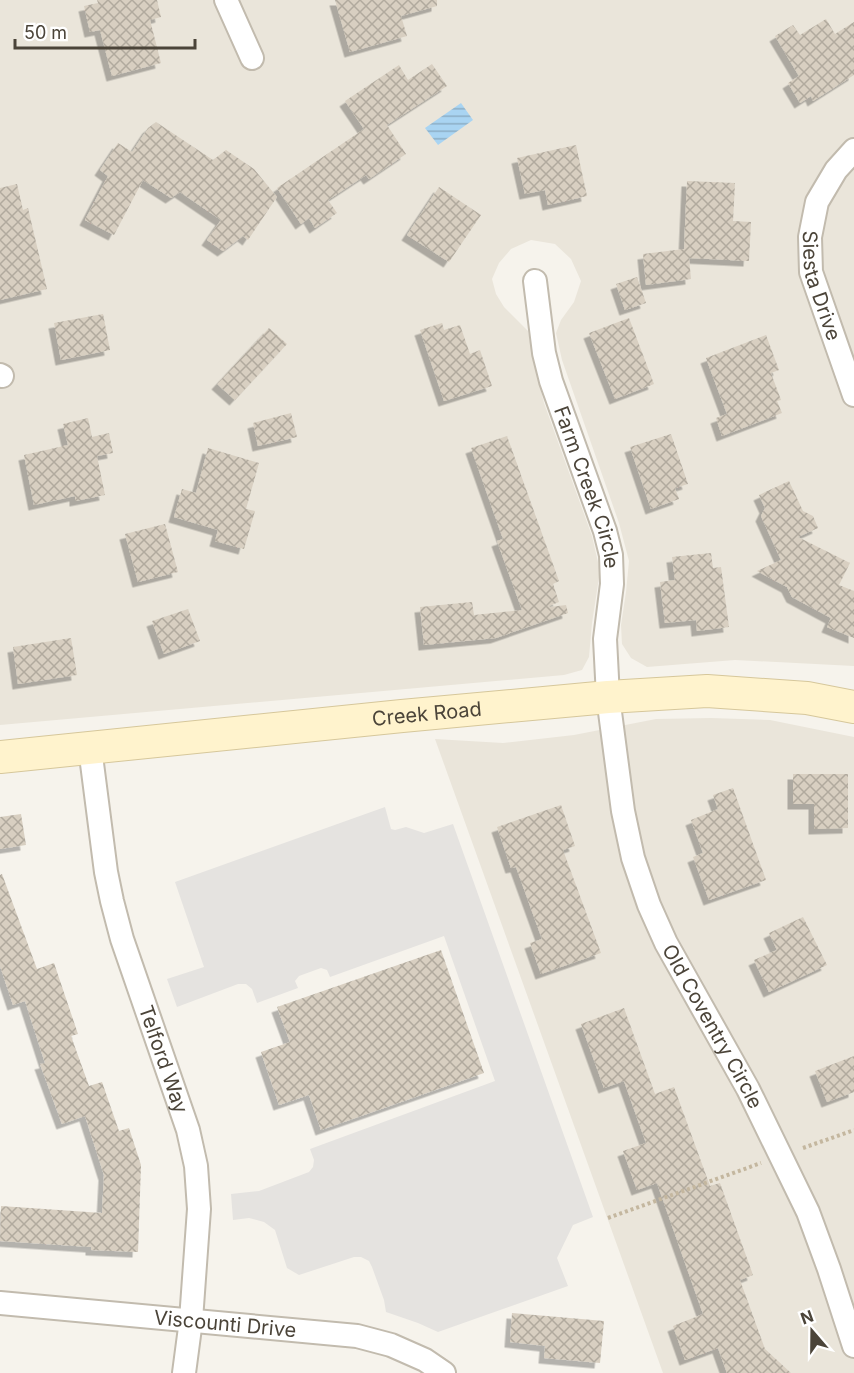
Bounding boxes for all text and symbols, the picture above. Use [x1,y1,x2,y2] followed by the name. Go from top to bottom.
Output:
[15,12,195,50] scale bar
[24,22,67,43] text: 50 m
[798,230,846,344] street label: Siesta Drive
[549,403,623,569] street label: Farm Creek Circle
[371,697,483,731] street label: Creek Road
[657,940,768,1113] street label: Old Coventry Circle
[134,1002,193,1116] street label: Telford Way
[782,1301,842,1361] north arrow
[153,1305,297,1342] street label: Viscounti Drive
[798,1305,816,1328] text: N

